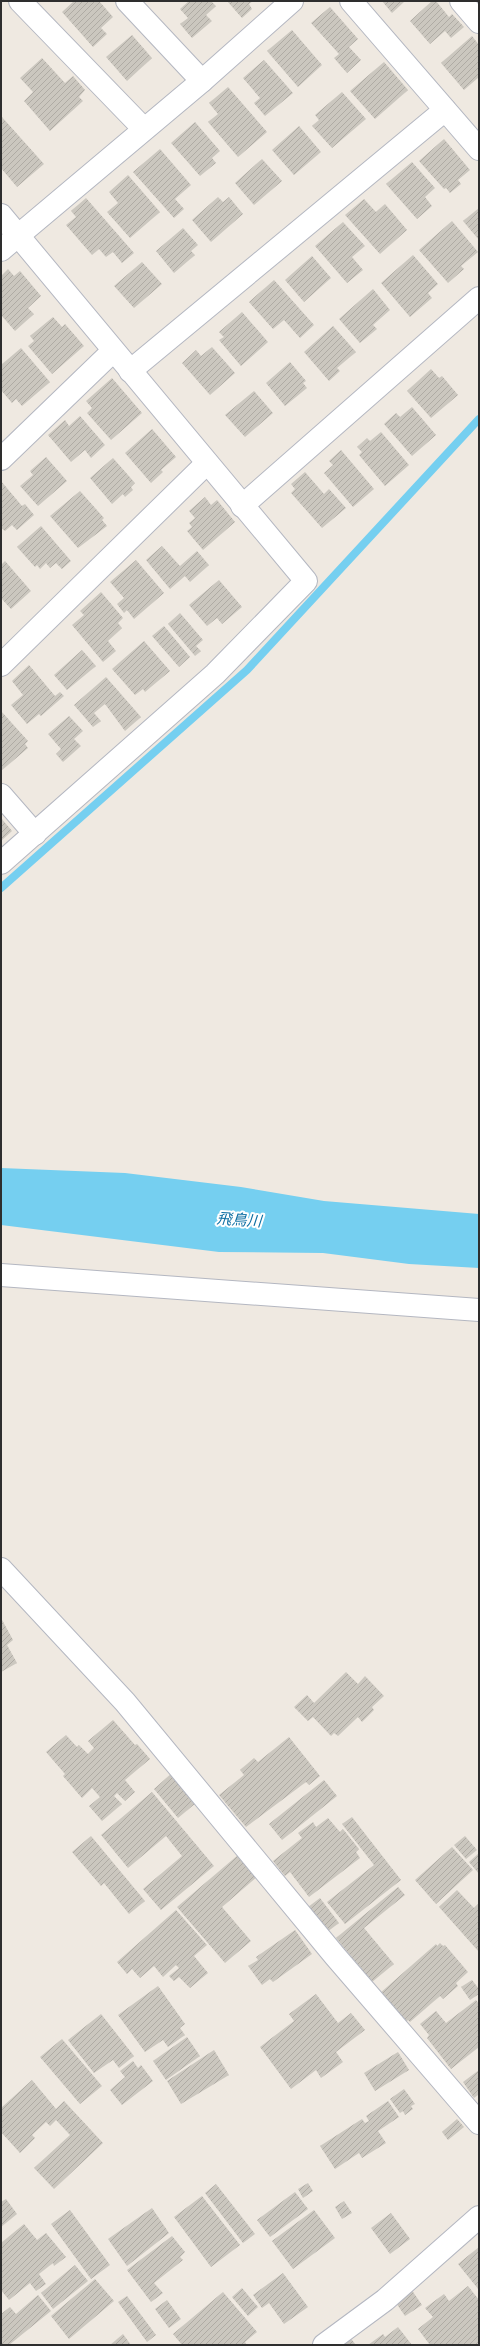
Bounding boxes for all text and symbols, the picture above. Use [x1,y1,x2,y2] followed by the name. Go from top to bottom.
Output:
[216,1209,264,1231] water label: 飛鳥川

